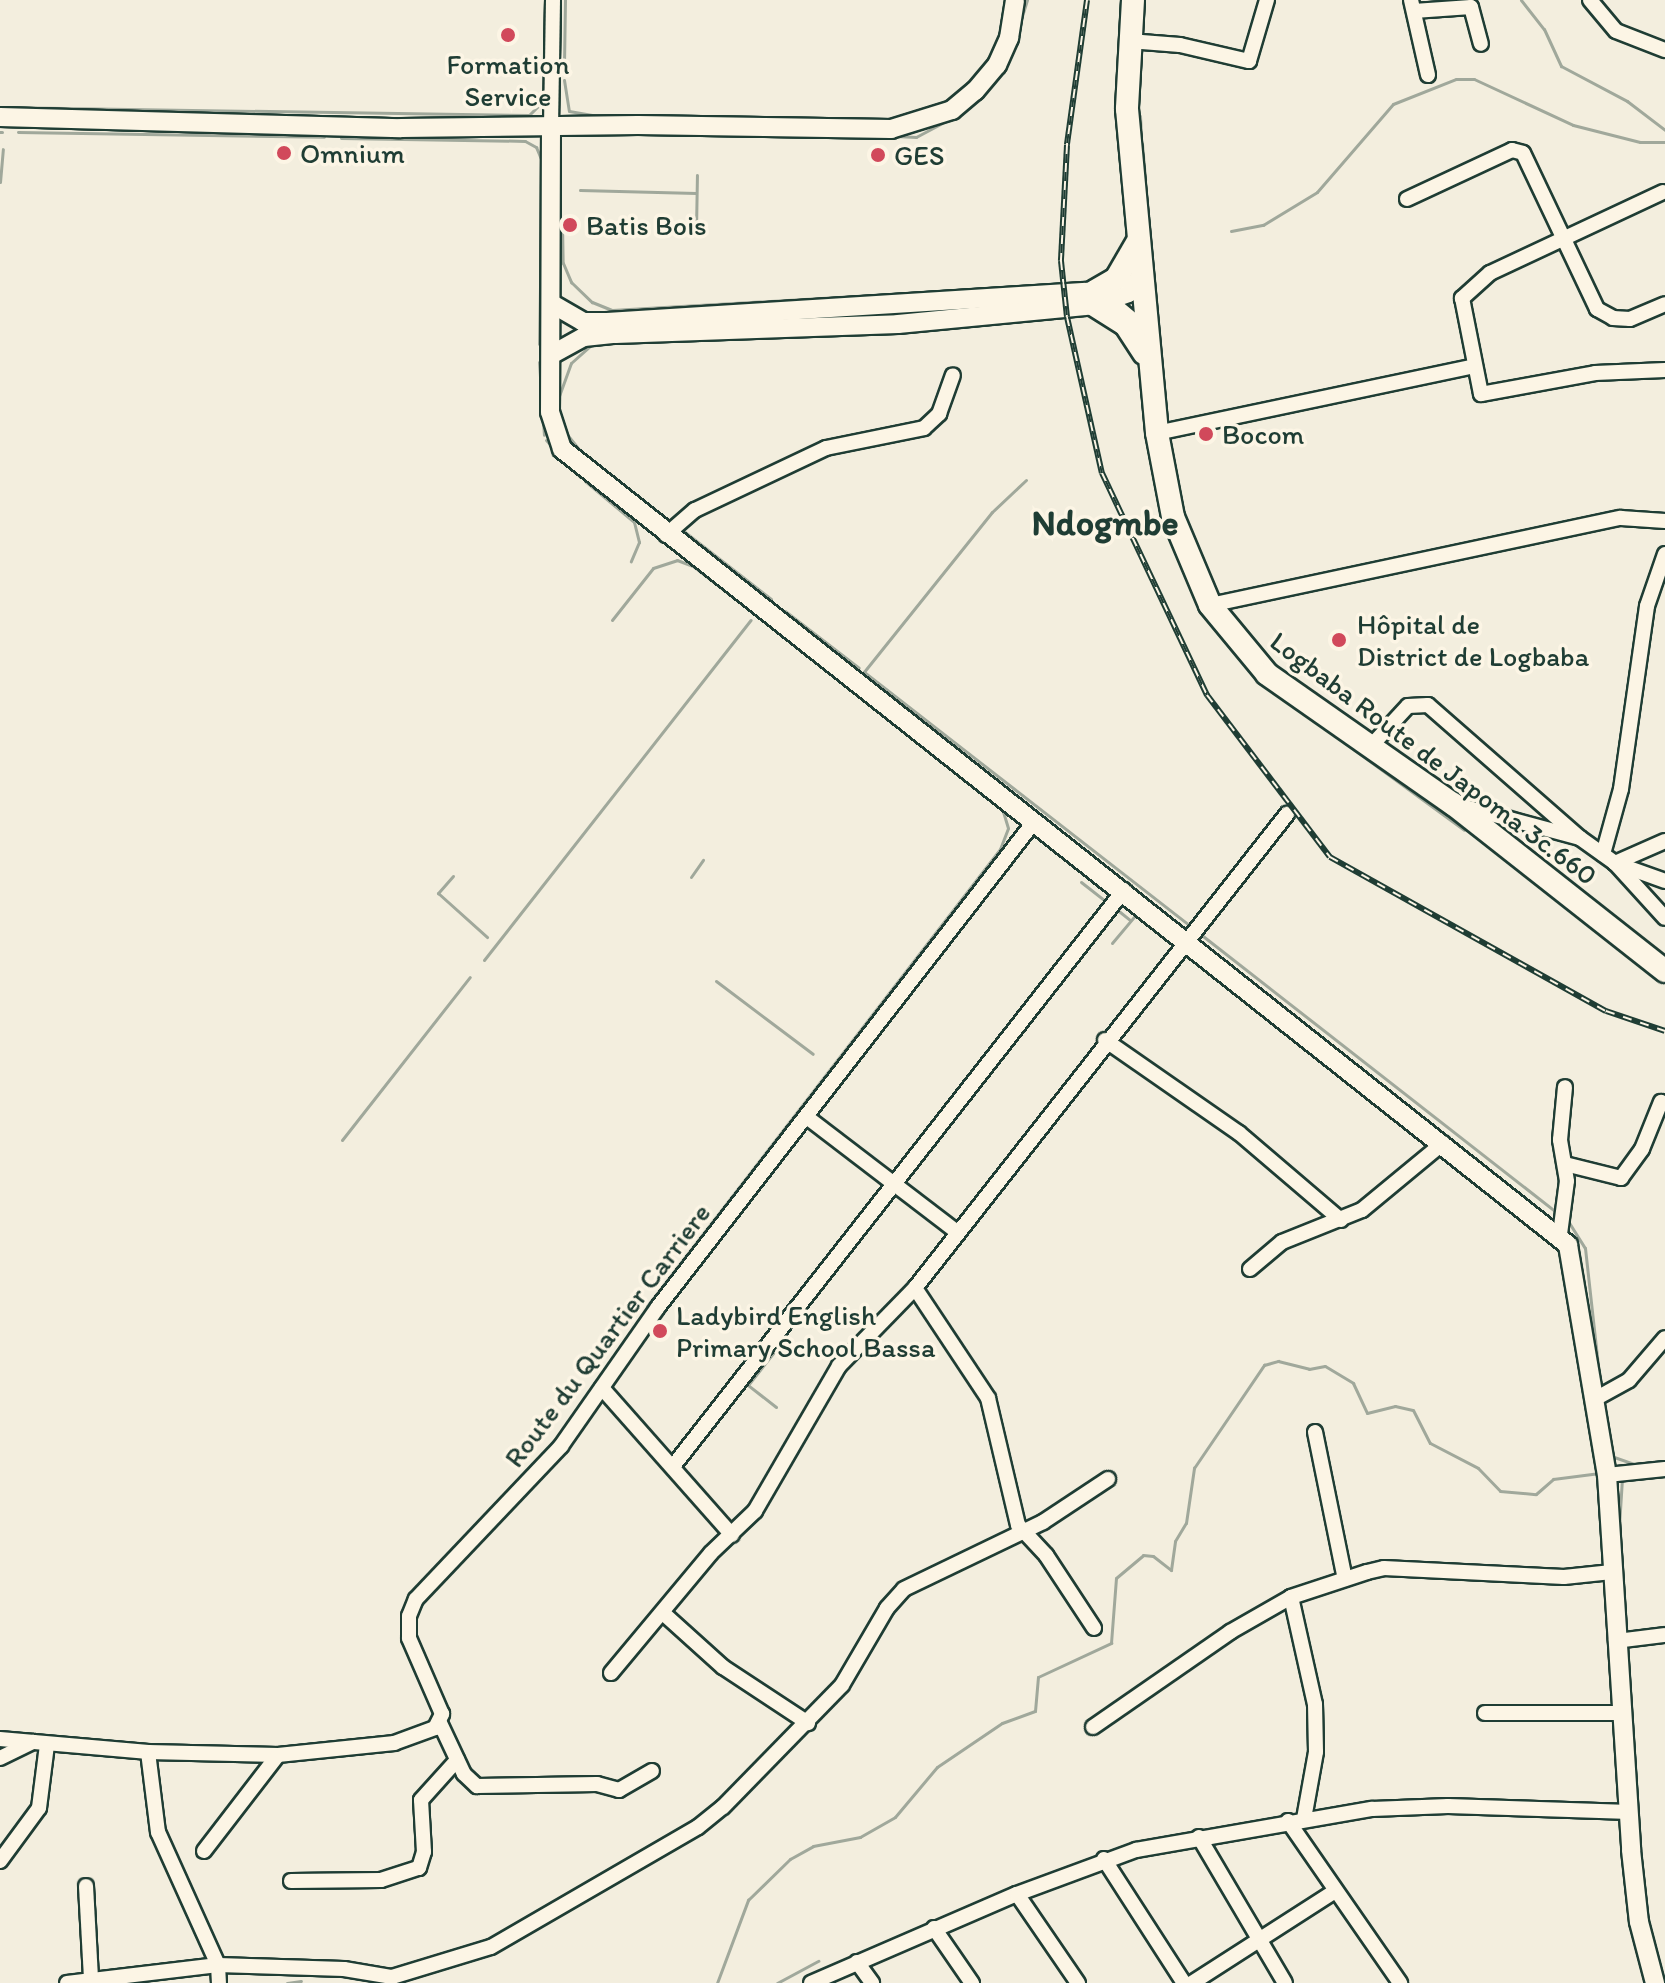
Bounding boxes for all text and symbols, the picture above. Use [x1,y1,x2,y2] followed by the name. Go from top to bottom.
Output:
[499,26,517,44] marker: Formation Service
[446,47,570,113] place label: Formation Service
[300,136,405,170] place label: Omnium
[894,138,945,172] place label: GES
[275,144,293,162] marker: Omnium
[869,146,887,164] marker: GES
[586,208,707,242] place label: Batis Bois
[561,216,579,234] marker: Batis Bois
[1222,417,1304,451] place label: Bocom
[1197,425,1215,443] marker: Bocom
[1031,501,1179,545] district label: Ndogmbe
[1357,607,1589,673] place label: Hôpital de District de Logbaba
[1264,624,1604,892] street label: Logbaba Route de Japoma 3c.660
[1328,629,1350,651] marker: Hôpital de District de Logbaba
[497,1196,717,1474] street label: Route du Quartier Carriere
[676,1298,934,1364] place label: Ladybird English Primary School Bassa
[651,1322,669,1340] marker: Ladybird English Primary School Bassa

